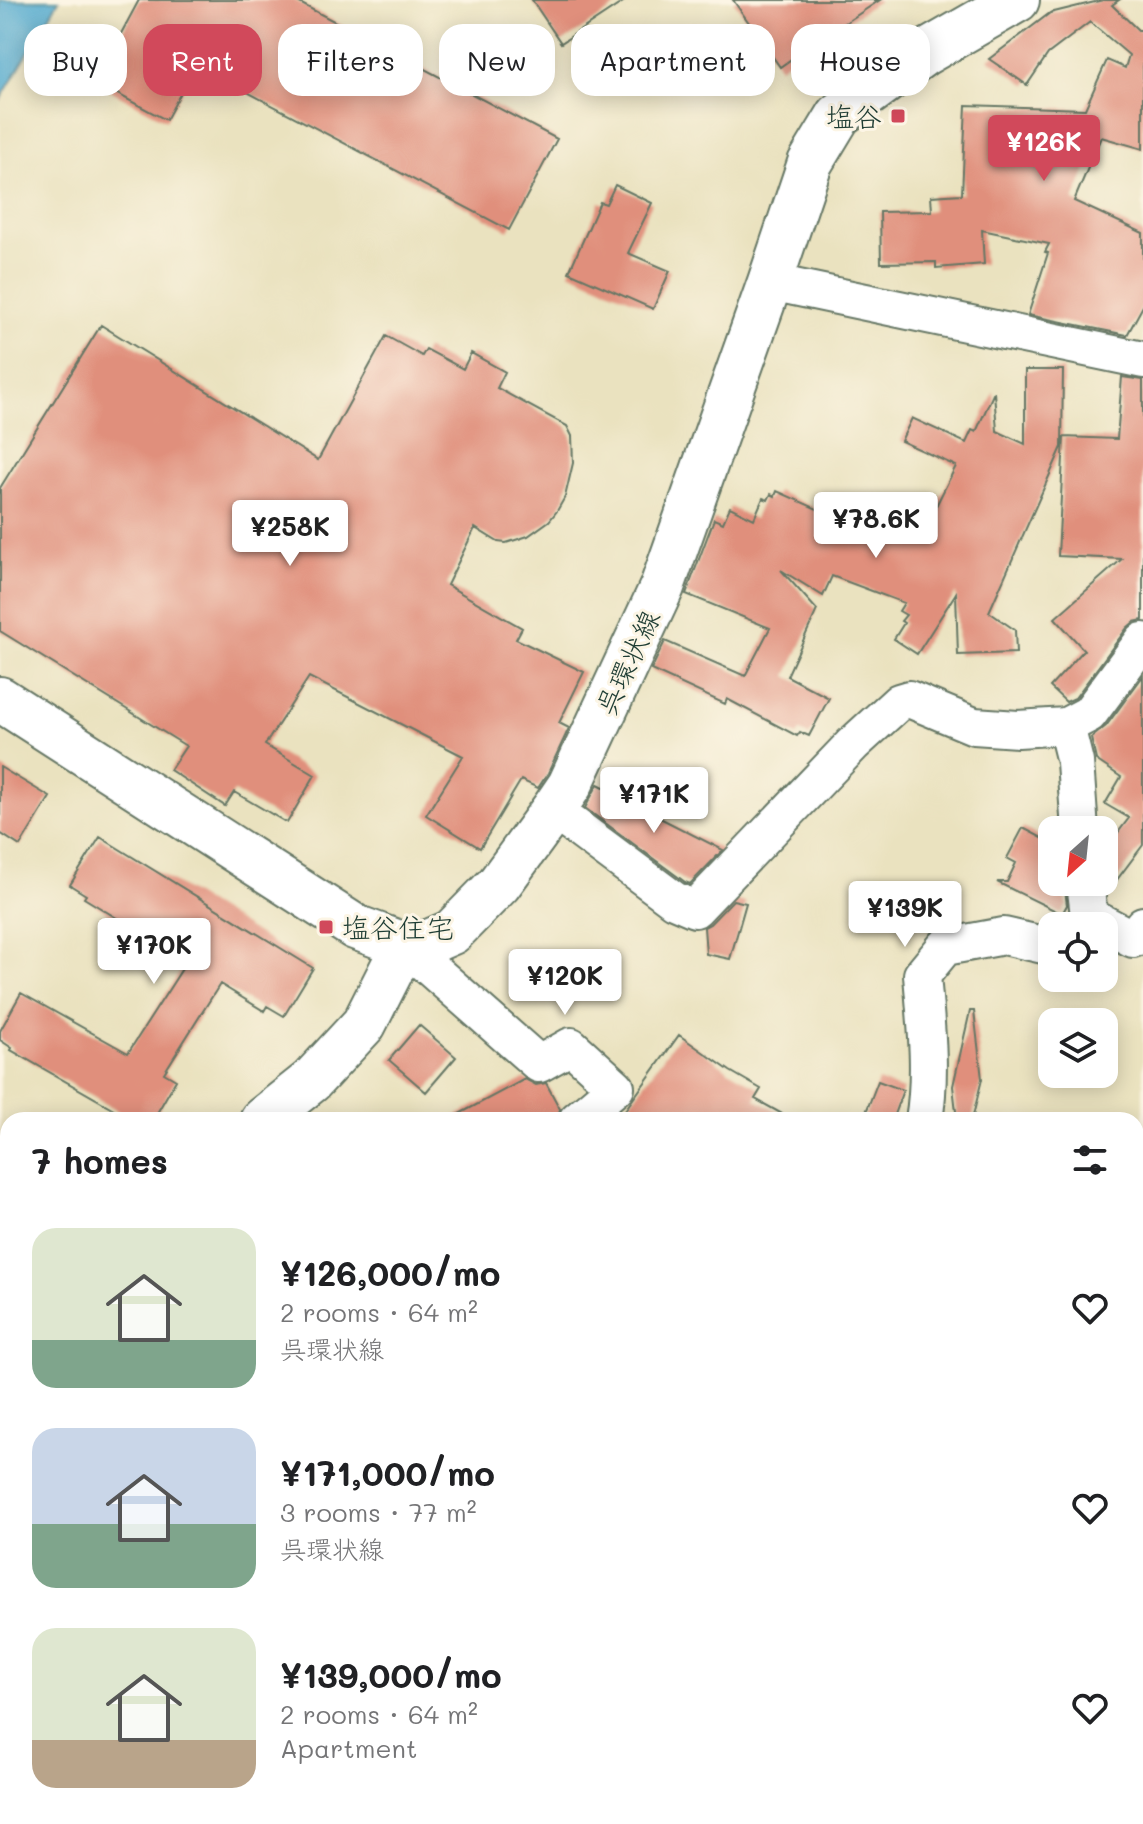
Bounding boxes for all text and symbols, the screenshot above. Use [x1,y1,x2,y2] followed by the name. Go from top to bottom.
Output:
[24,24,127,96] chip: Buy
[143,24,262,96] chip: Rent
[278,24,423,96] chip: Filters
[439,24,555,96] chip: New
[571,24,775,96] chip: Apartment
[791,24,930,96] chip: House
[826,98,882,134] place label: 塩谷
[889,107,907,125] marker: 塩谷
[988,115,1100,183] pin: ¥126K
[1006,124,1082,158] text: ¥126K
[811,492,941,560] pin: ¥78.6K
[234,500,346,568] pin: ¥258K
[832,501,920,535] text: ¥78.6K
[250,509,330,543] text: ¥258K
[587,604,667,720] street label: 呉環状線
[598,767,710,835] pin: ¥171K
[618,776,690,810] text: ¥171K
[1038,816,1118,896] north arrow
[1038,816,1118,1088] map controls
[849,881,961,949] pin: ¥139K
[867,890,943,924] text: ¥139K
[342,909,454,945] place label: 塩谷住宅
[1038,912,1118,992] button: locate
[98,918,210,986] pin: ¥170K
[317,918,335,936] marker: 塩谷住宅
[116,927,192,961] text: ¥170K
[509,949,621,1017] pin: ¥120K
[527,958,603,992] text: ¥120K
[1038,1008,1118,1088] button: layers
[32,1138,168,1183] text: 7 homes
[1068,1138,1112,1182] icon: filters
[280,1250,500,1295] text: ¥126,000/mo
[96,1260,192,1356] icon: home
[1068,1286,1112,1330] icon: heart
[280,1295,478,1329] text: 2 rooms · 64 m²
[280,1332,384,1366] text: 呉環状線
[280,1450,495,1495] text: ¥171,000/mo
[96,1460,192,1556] icon: home
[1068,1486,1112,1530] icon: heart
[280,1495,477,1529] text: 3 rooms · 77 m²
[280,1532,384,1566] text: 呉環状線
[280,1652,502,1697] text: ¥139,000/mo
[96,1660,192,1756] icon: home
[1068,1686,1112,1730] icon: heart
[280,1697,478,1731] text: 2 rooms · 64 m²
[280,1731,417,1765] text: Apartment

